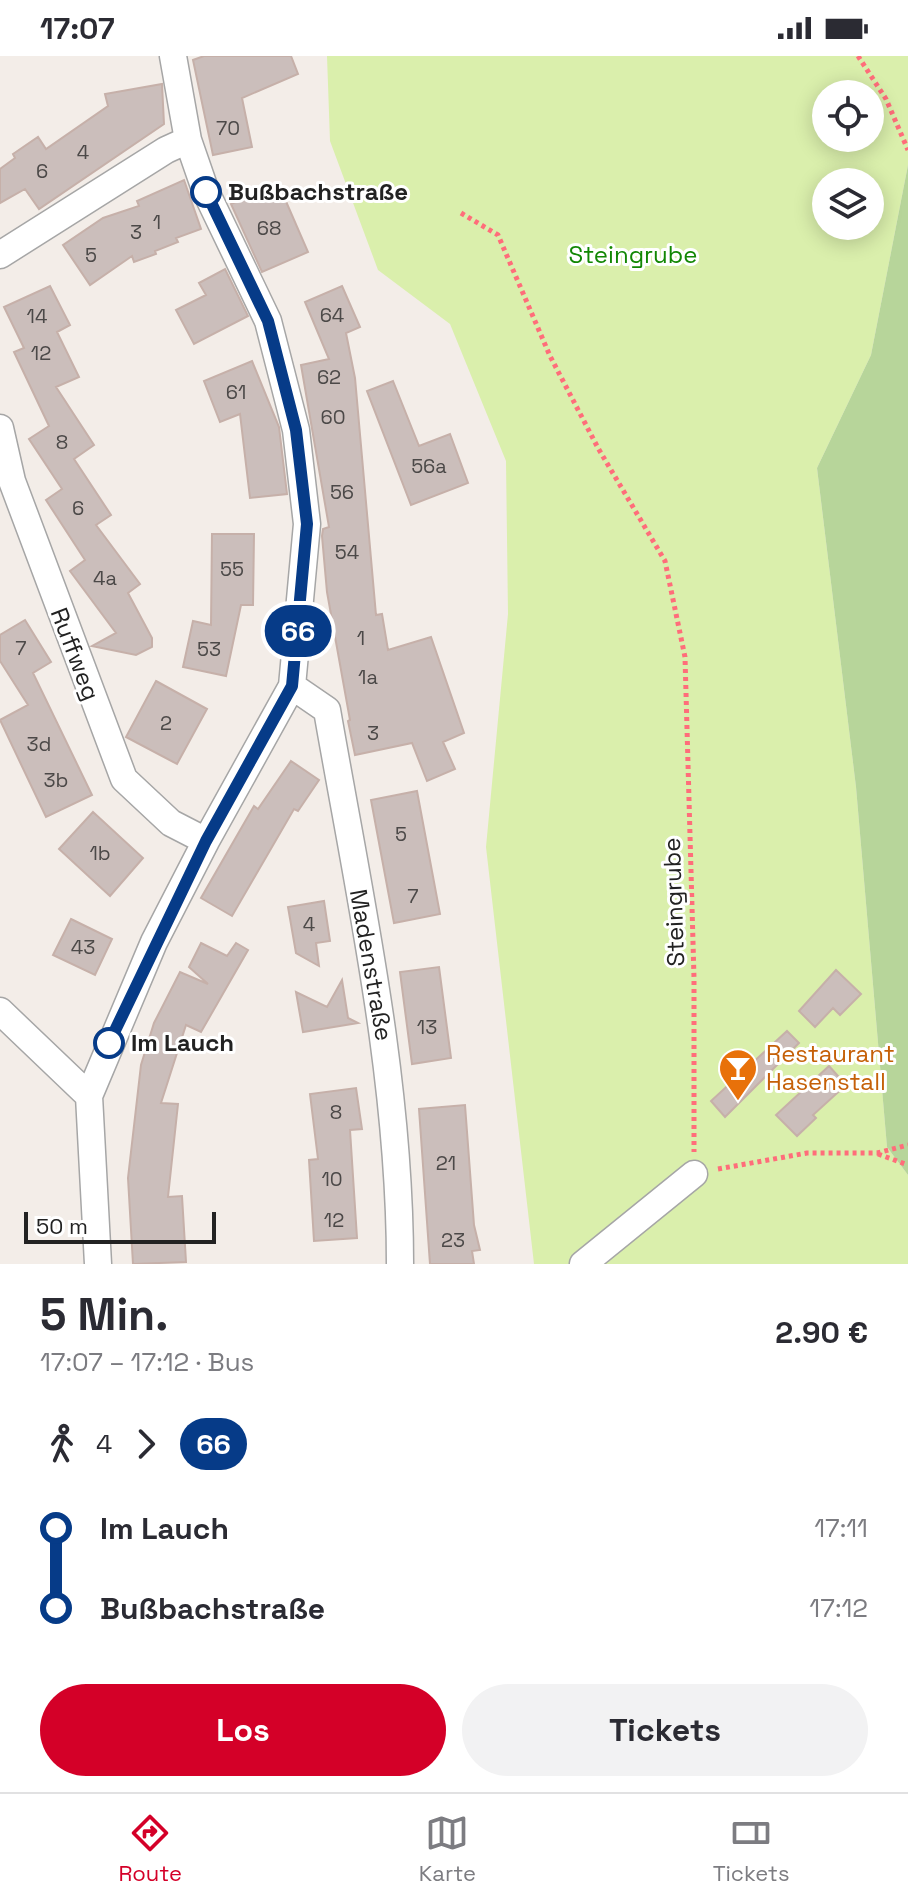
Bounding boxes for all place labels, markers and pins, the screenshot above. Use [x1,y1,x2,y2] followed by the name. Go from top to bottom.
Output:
[228,176,408,207] place label: Bußbachstraße
[191,177,221,207] marker: Bußbachstraße
[131,1027,234,1058] place label: Im Lauch
[94,1028,124,1058] marker: Im Lauch
[766,1038,895,1097] place label: Restaurant Hasenstall
[717,1047,759,1102] bar icon: Restaurant Hasenstall

